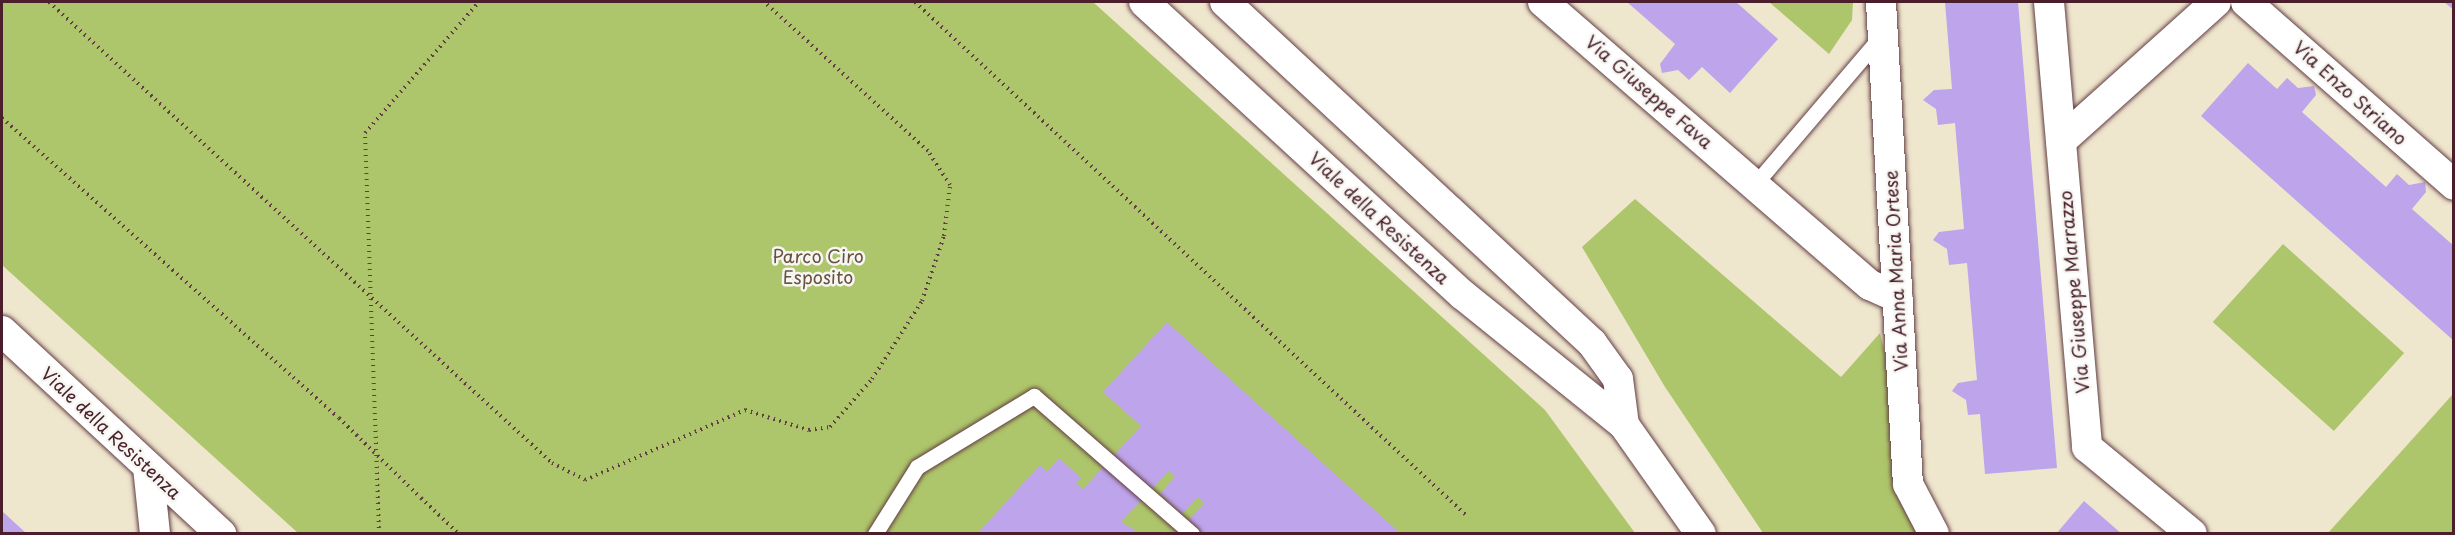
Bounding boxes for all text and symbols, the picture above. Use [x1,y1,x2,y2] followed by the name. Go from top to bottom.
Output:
[1581,31,1717,153] street label: Via Giuseppe Fava
[2289,37,2411,149] street label: Via Enzo Striano
[1304,147,1454,289] street label: Viale della Resistenza
[1880,170,1912,372] street label: Via Anna Maria Ortese
[2054,190,2094,394] street label: Via Giuseppe Marrazzo
[772,246,864,288] park label: Parco Ciro Esposito
[36,362,186,504] street label: Viale della Resistenza

